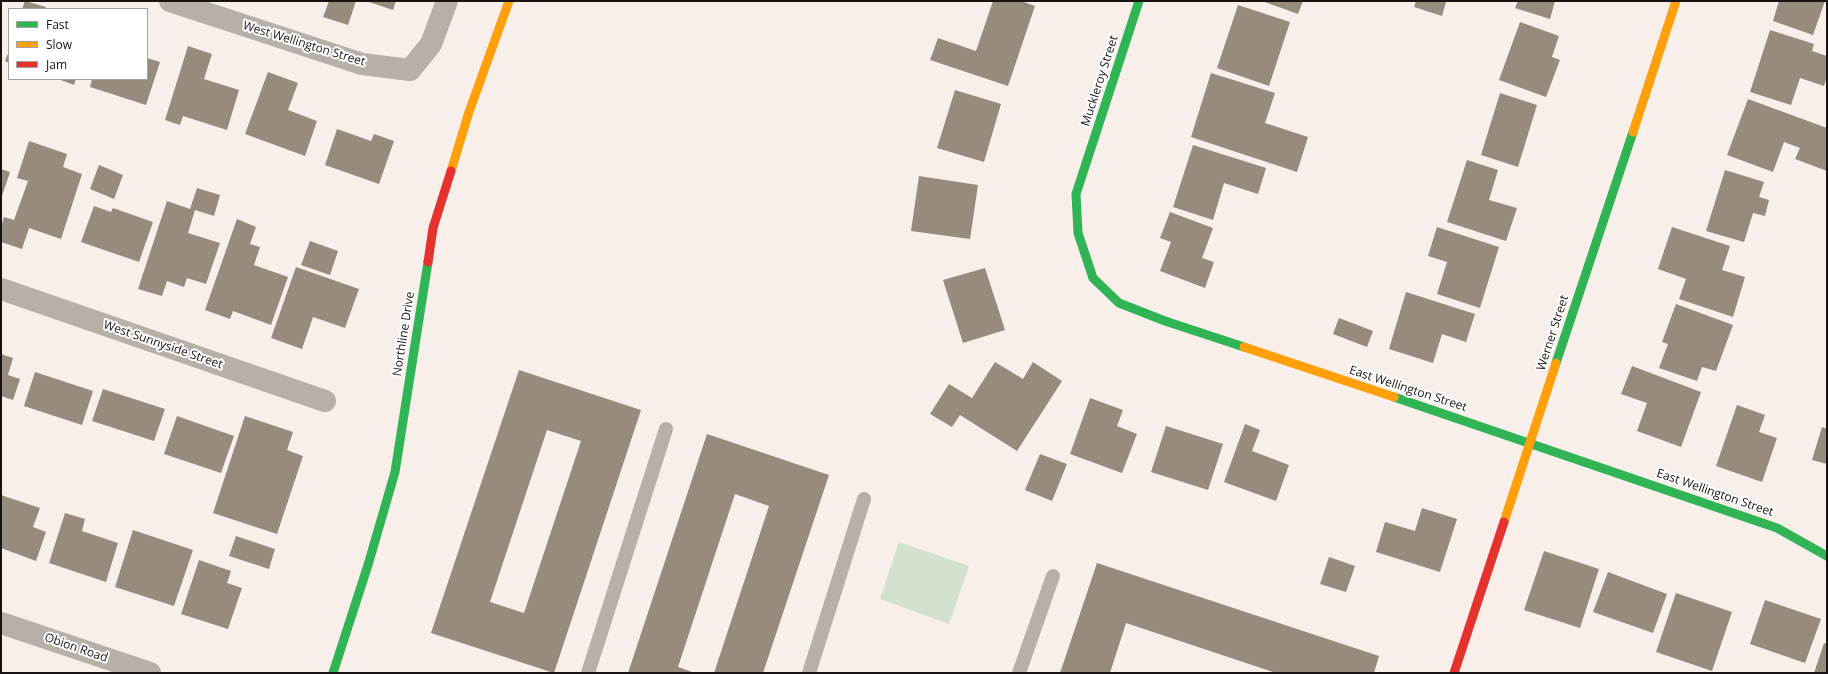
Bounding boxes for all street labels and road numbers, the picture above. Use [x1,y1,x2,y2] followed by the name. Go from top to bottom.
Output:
[241,19,367,69] street label: West Wellington Street
[1079,34,1121,128] street label: Muckleroy Street
[390,291,418,377] street label: Northline Drive
[1534,294,1572,372] street label: Werner Street
[102,318,224,372] street label: West Sunnyside Street
[1347,363,1469,415] street label: East Wellington Street
[1655,466,1775,520] street label: East Wellington Street
[42,630,110,666] street label: Obion Road

